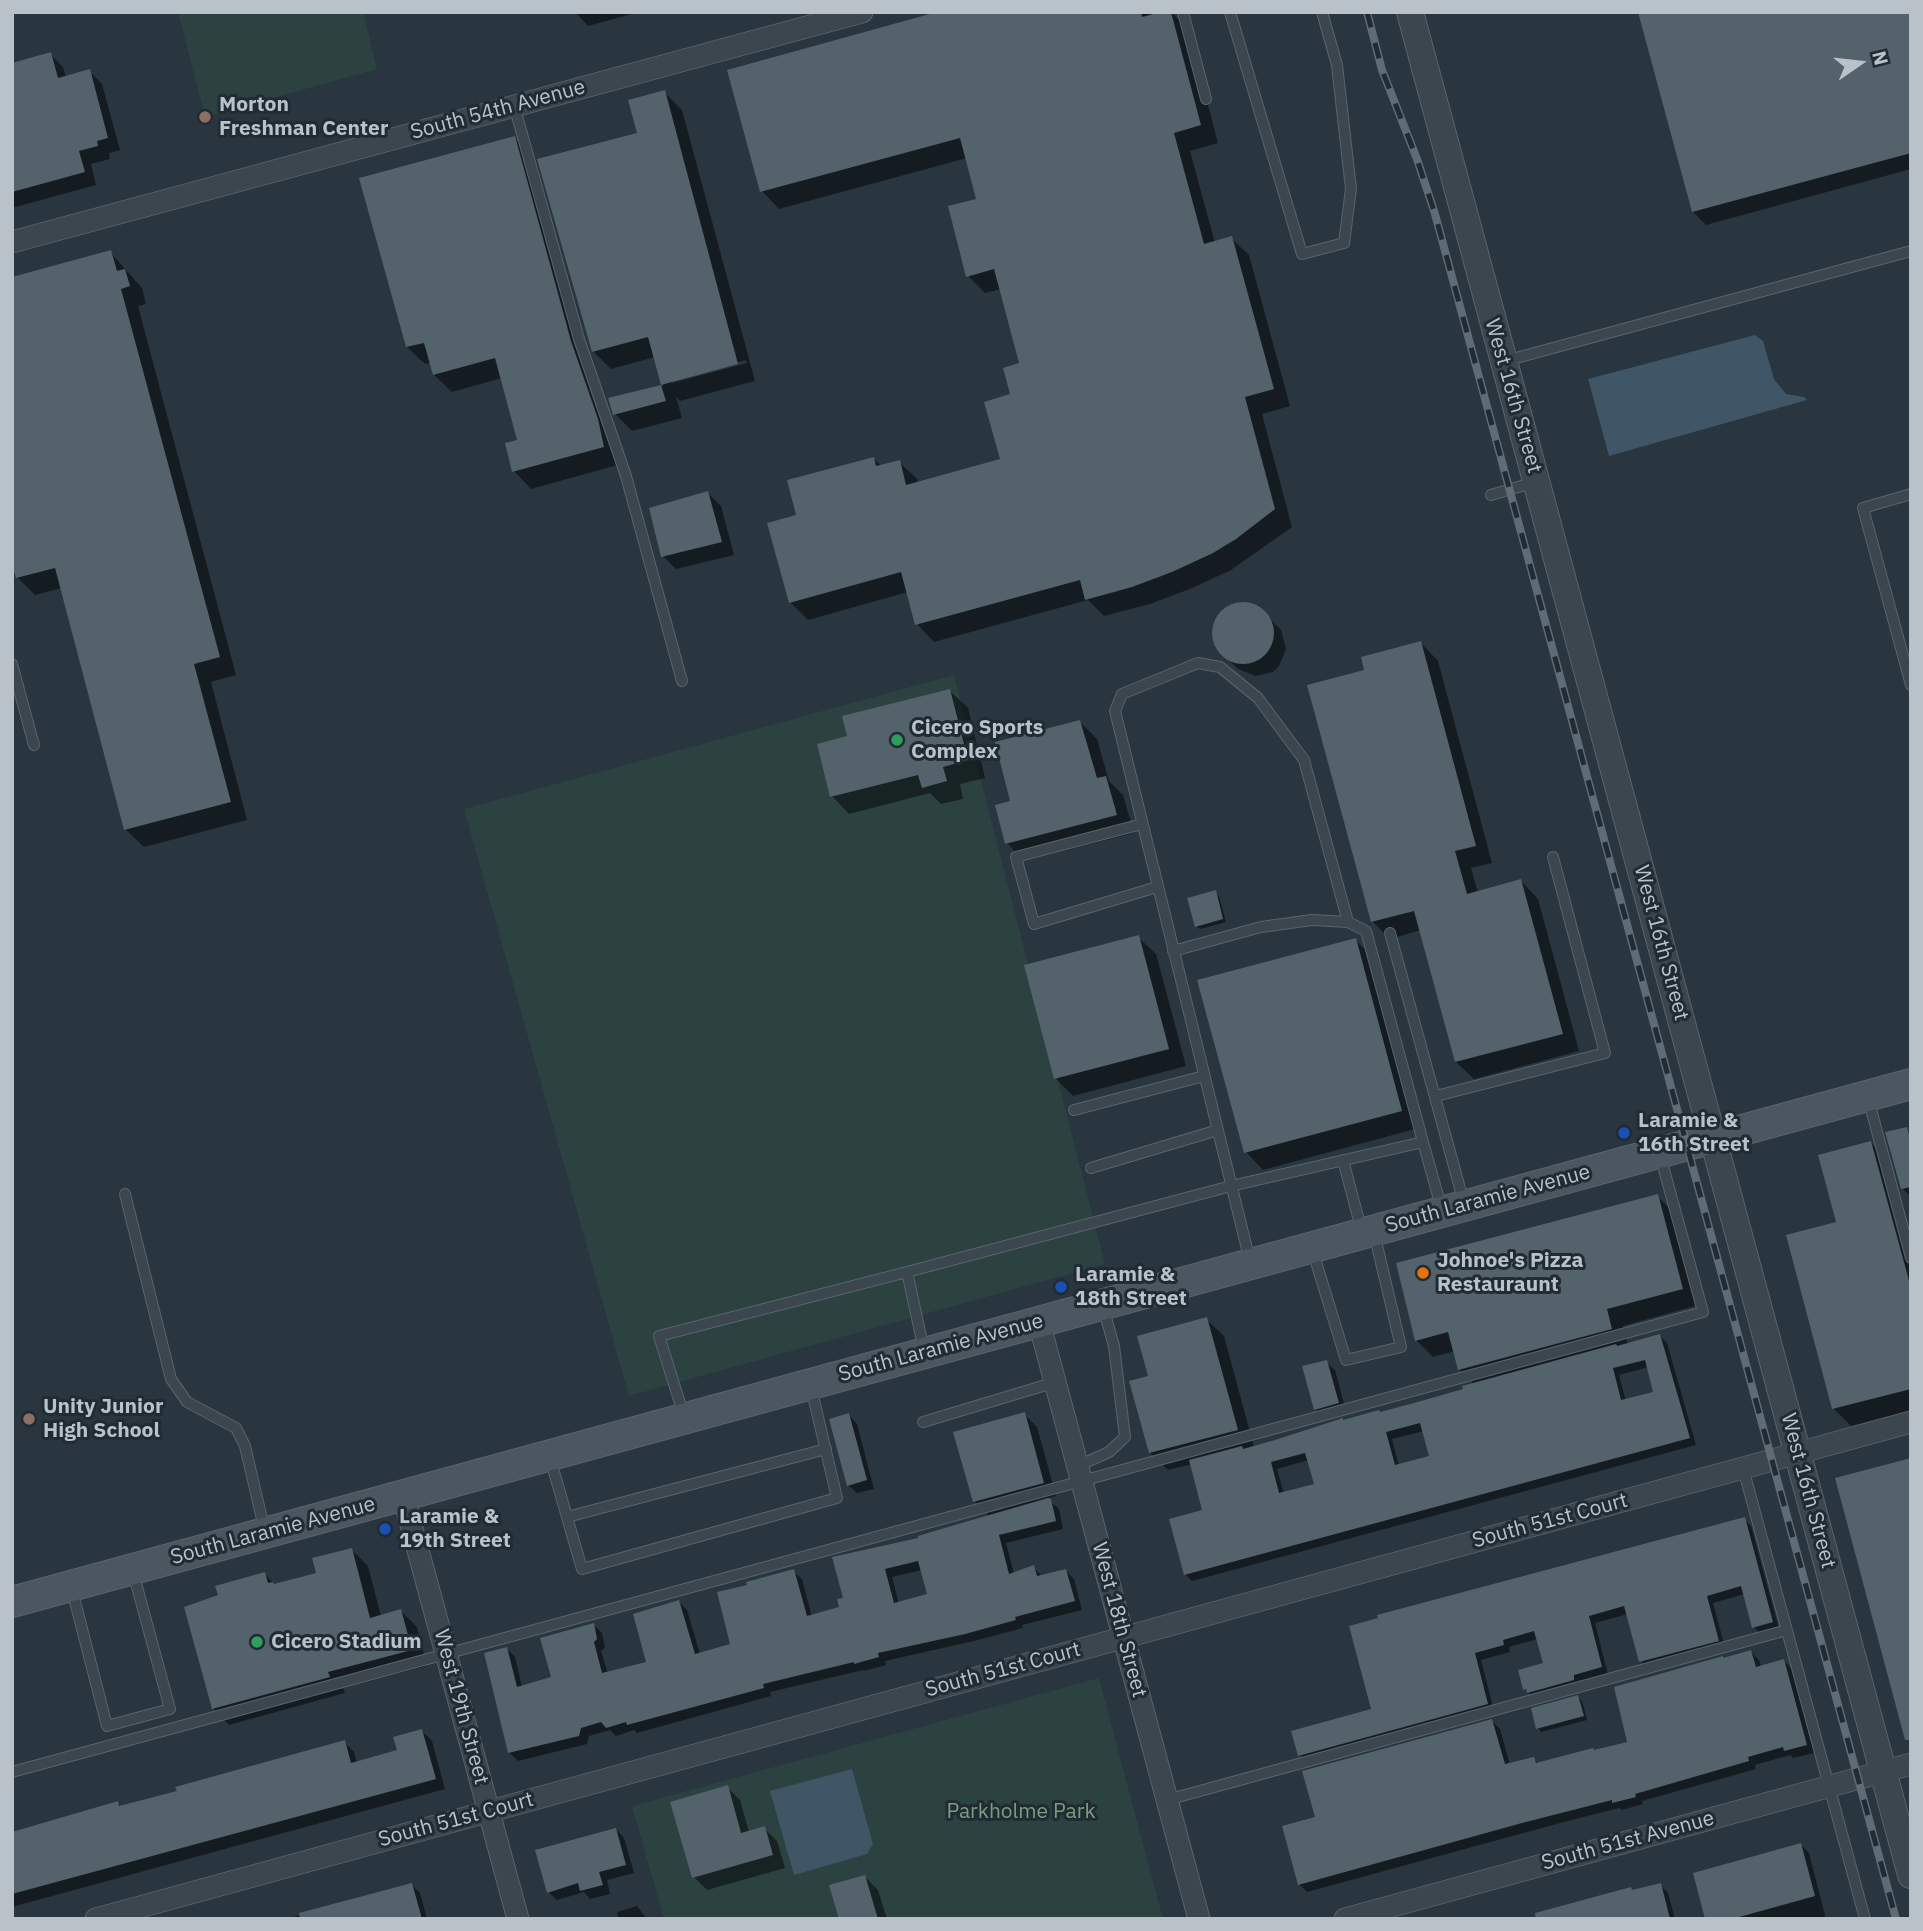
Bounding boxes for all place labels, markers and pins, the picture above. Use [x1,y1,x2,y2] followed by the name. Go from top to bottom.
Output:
[219,92,388,142] place label: Morton Freshman Center
[197,109,213,125] marker: Morton Freshman Center
[911,715,1043,765] place label: Cicero Sports Complex
[889,732,905,748] marker: Cicero Sports Complex
[1638,1108,1750,1158] place label: Laramie & 16th Street
[1616,1125,1632,1141] marker: Laramie & 16th Street
[1437,1248,1583,1298] place label: Johnoe's Pizza Restauraunt
[1075,1262,1187,1312] place label: Laramie & 18th Street
[1415,1265,1431,1281] marker: Johnoe's Pizza Restauraunt
[1053,1279,1069,1295] marker: Laramie & 18th Street
[43,1394,163,1444] place label: Unity Junior High School
[21,1411,37,1427] marker: Unity Junior High School
[399,1504,511,1554] place label: Laramie & 19th Street
[377,1521,393,1537] marker: Laramie & 19th Street
[271,1629,421,1655] place label: Cicero Stadium
[249,1634,265,1650] marker: Cicero Stadium

